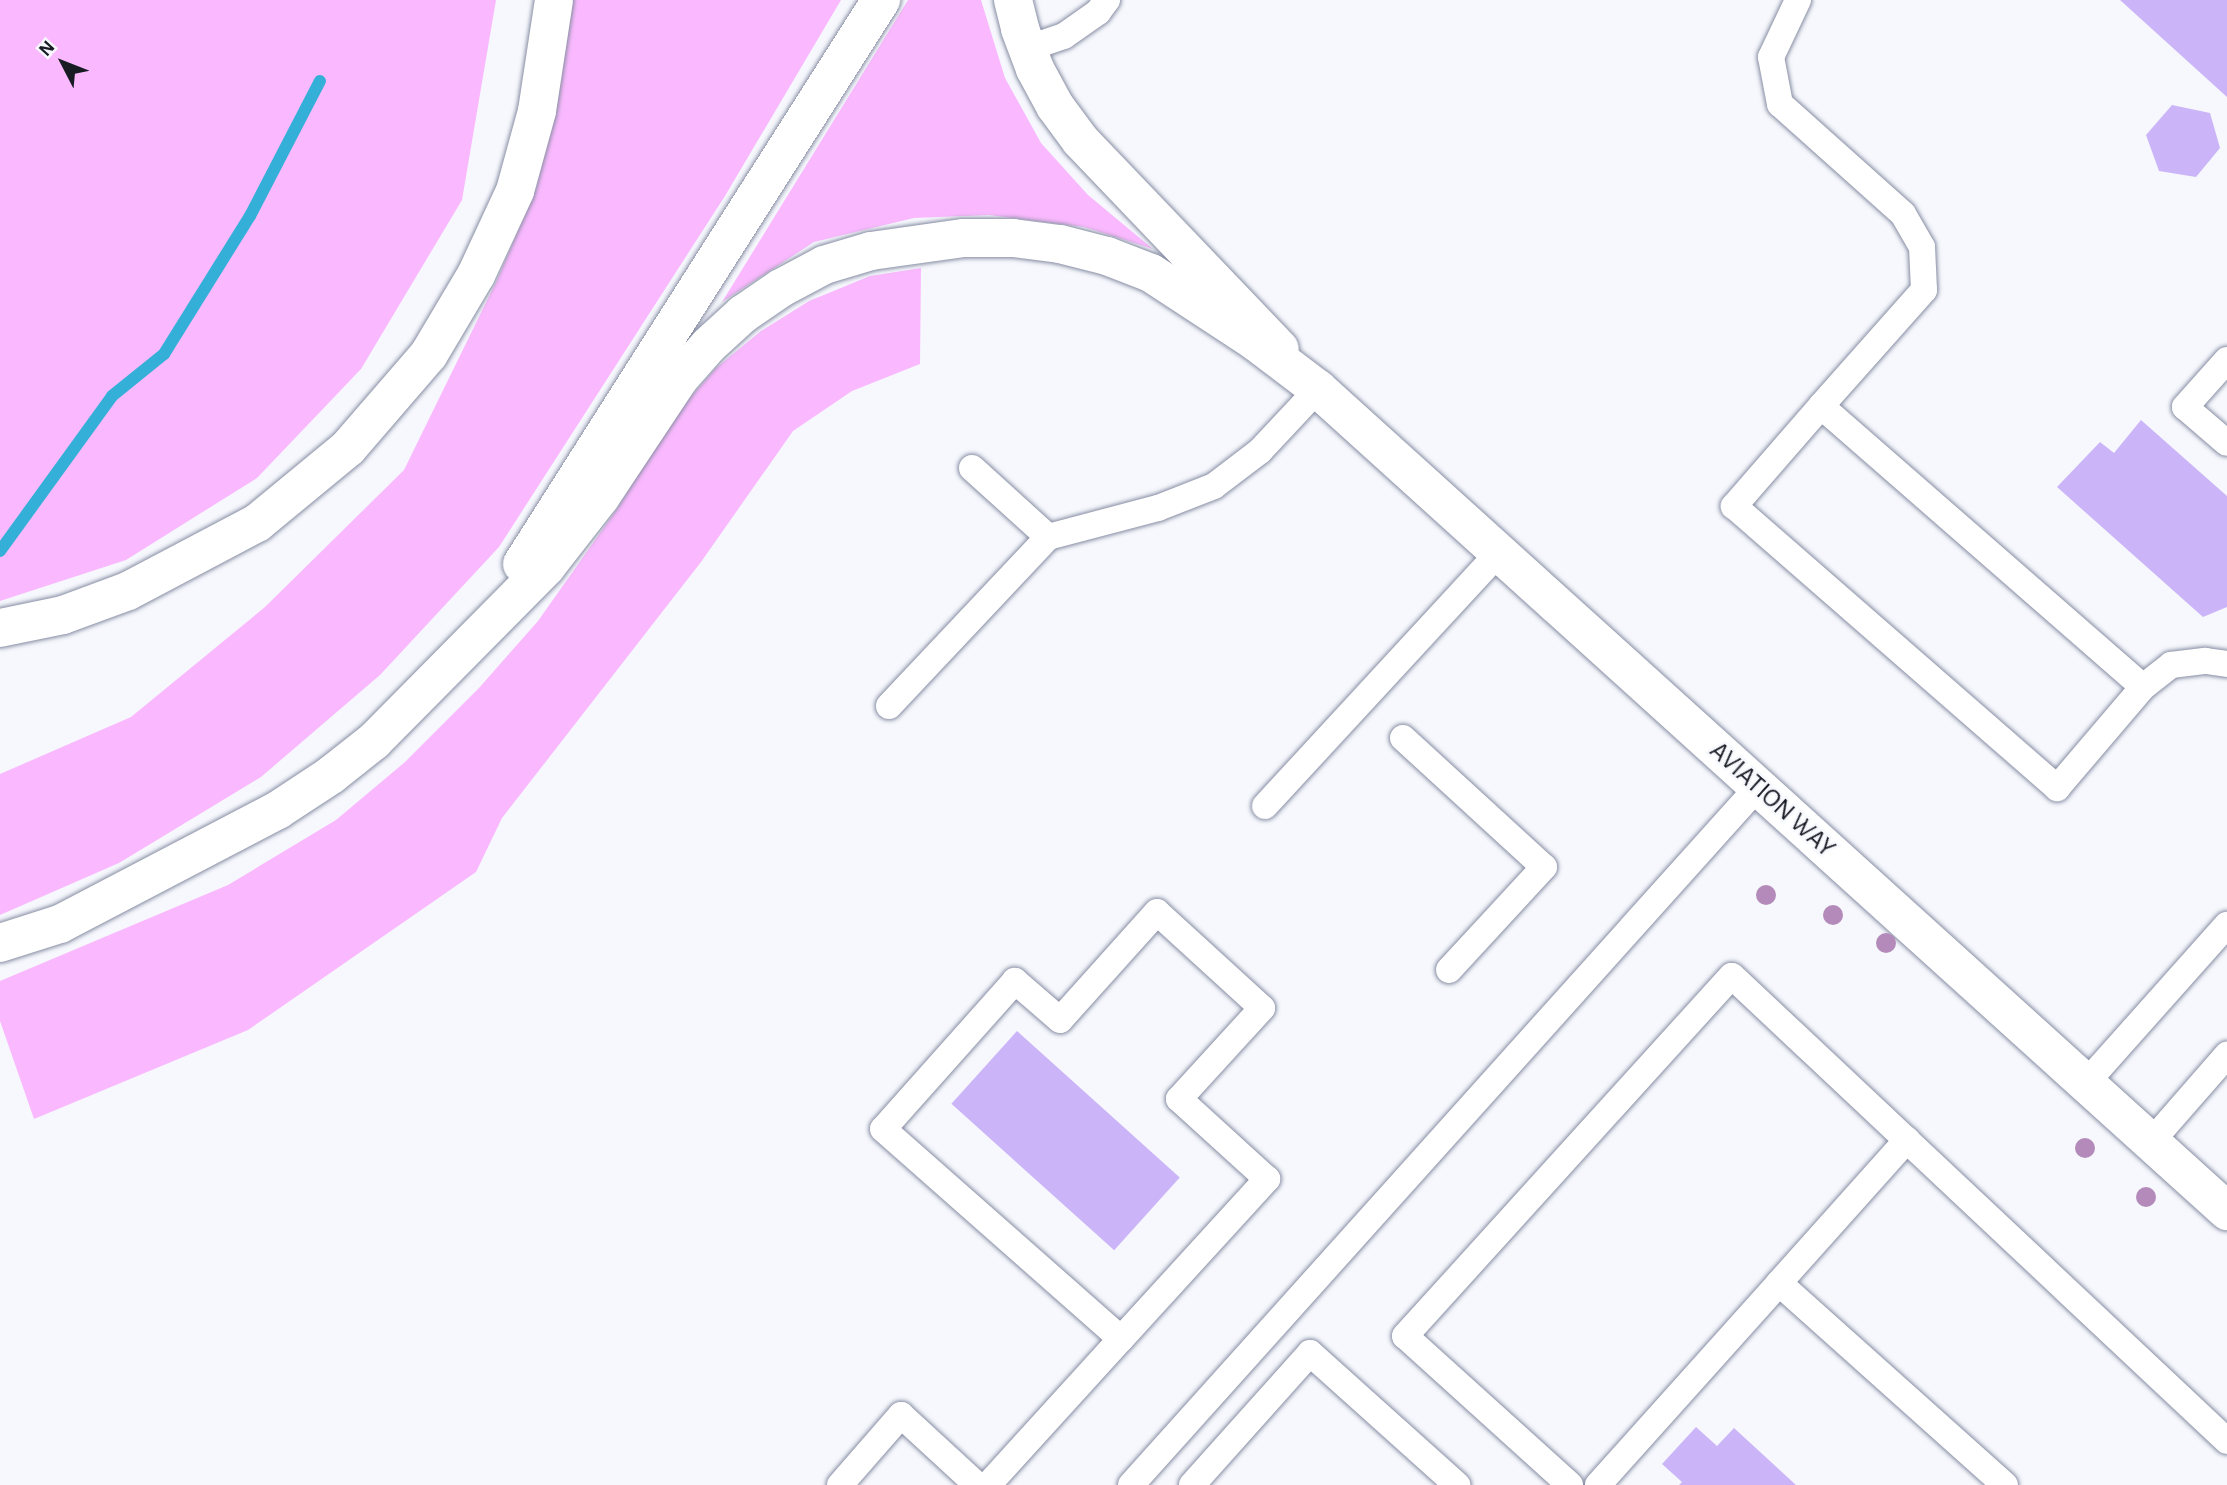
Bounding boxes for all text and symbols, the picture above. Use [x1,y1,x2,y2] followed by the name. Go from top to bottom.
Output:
[28,28,98,98] north arrow
[36,37,59,60] text: N
[1703,736,1841,864] street label: AVIATION WAY

